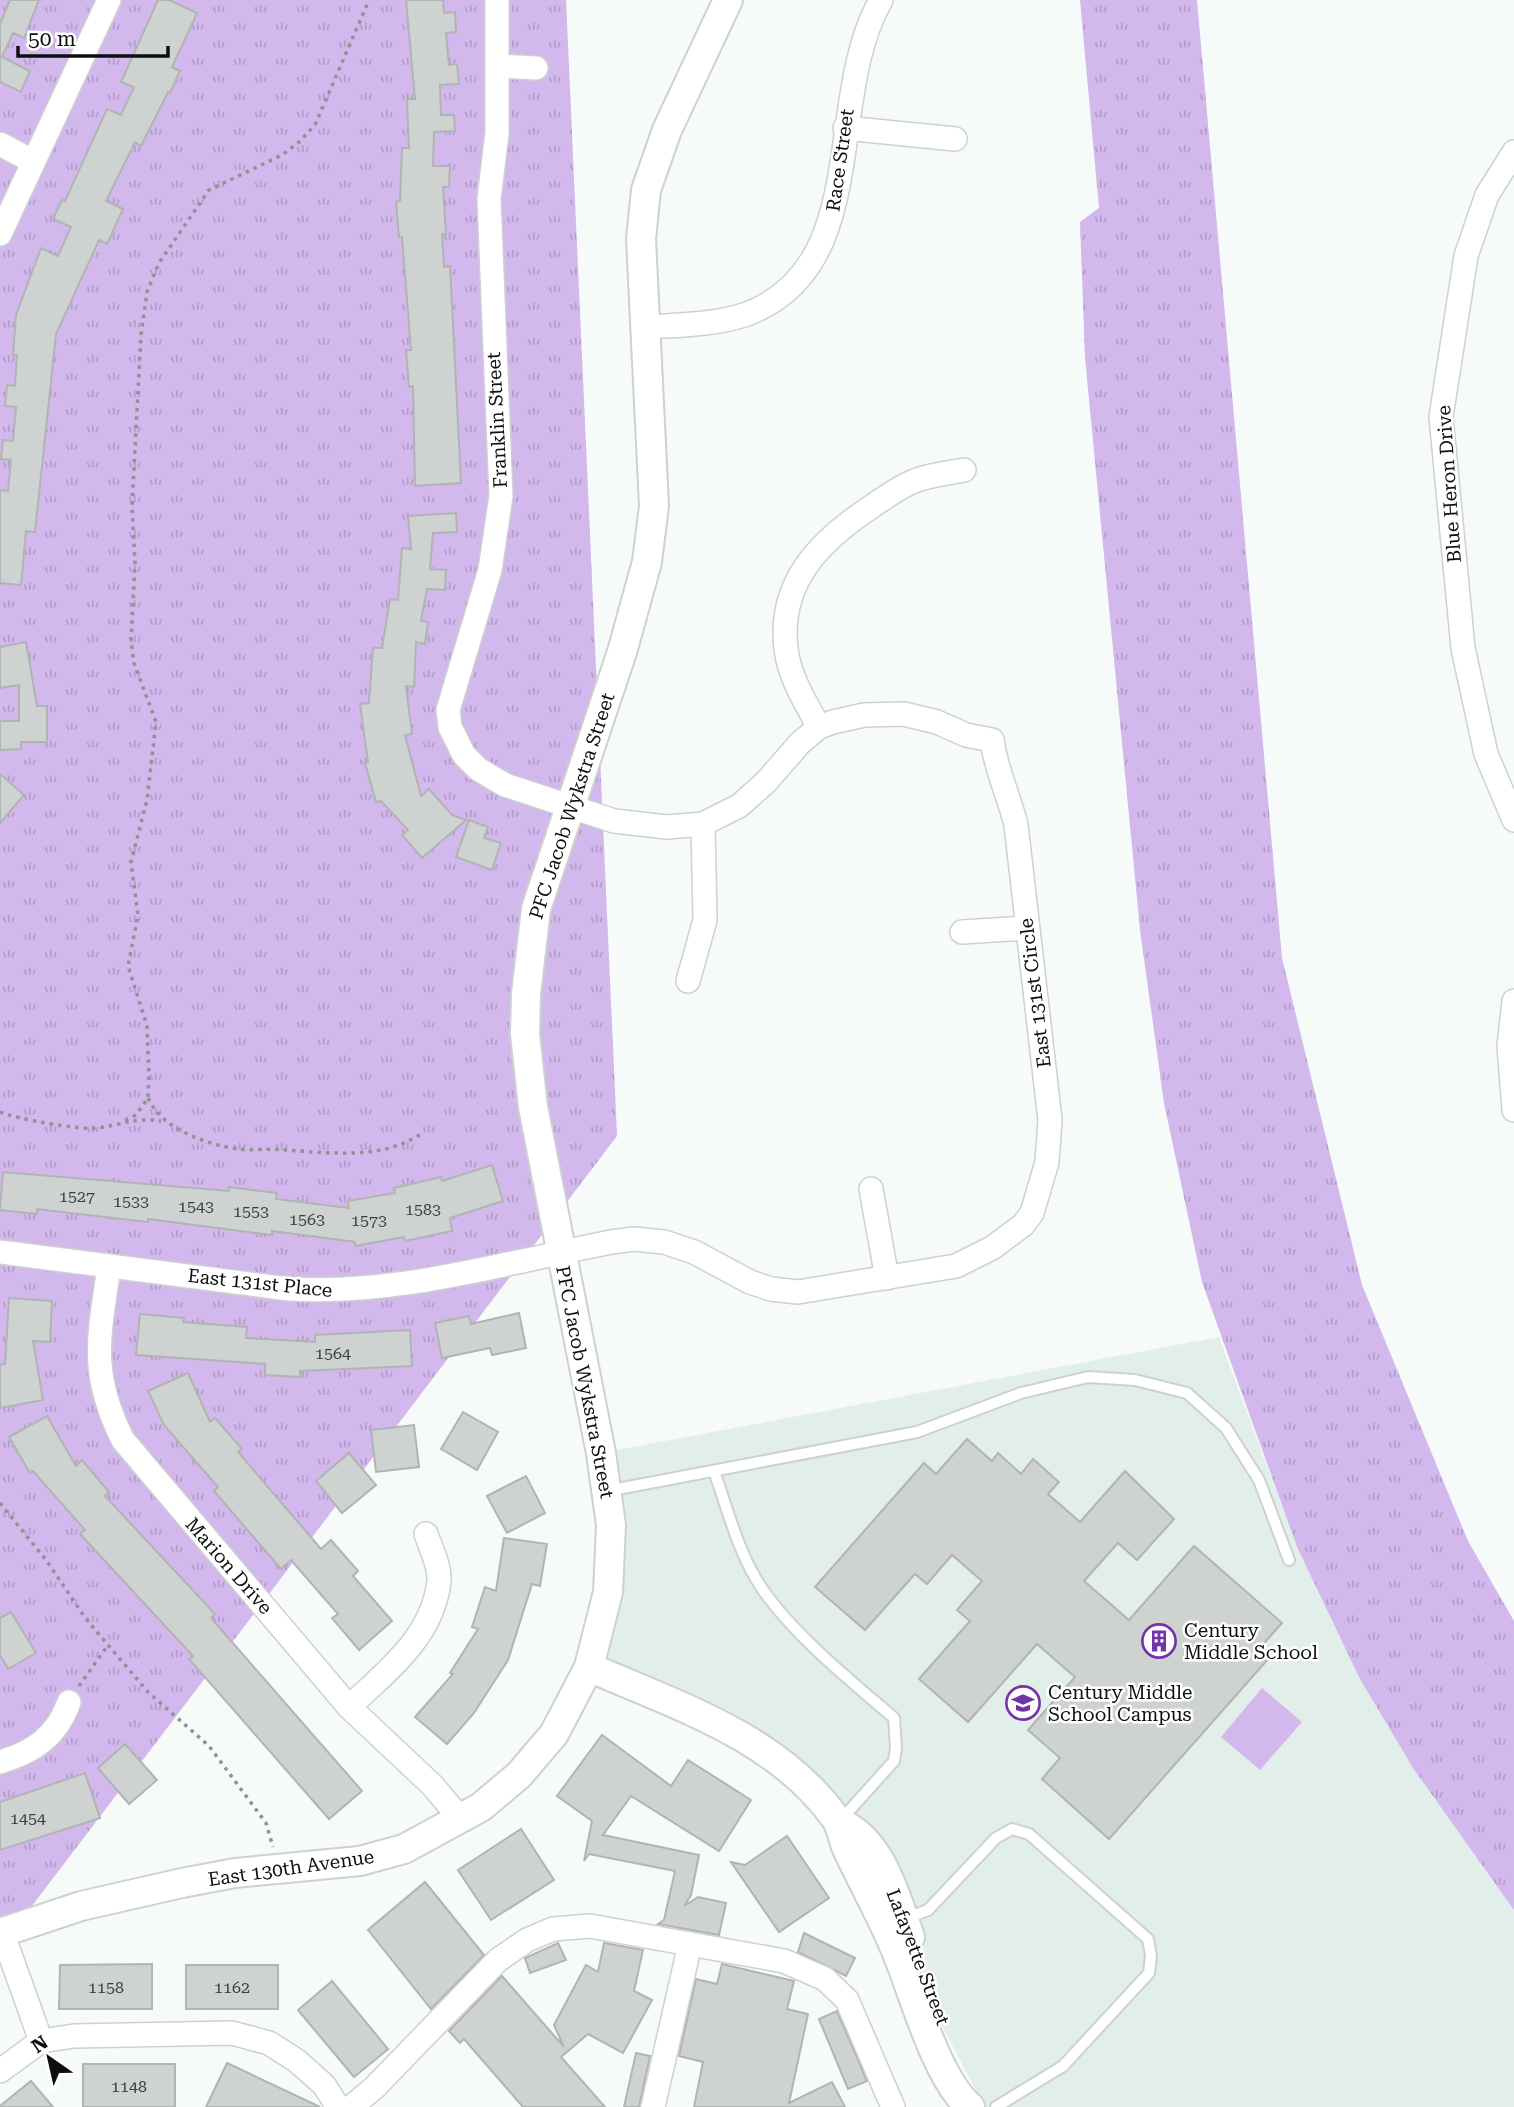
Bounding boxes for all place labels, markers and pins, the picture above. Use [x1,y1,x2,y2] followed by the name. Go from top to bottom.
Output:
[1184,1619,1318,1664] place label: Century Middle School
[1140,1622,1178,1660] building icon: Century Middle School
[1048,1681,1192,1726] place label: Century Middle School Campus
[1004,1684,1042,1722] school or university icon: Century Middle School Campus

